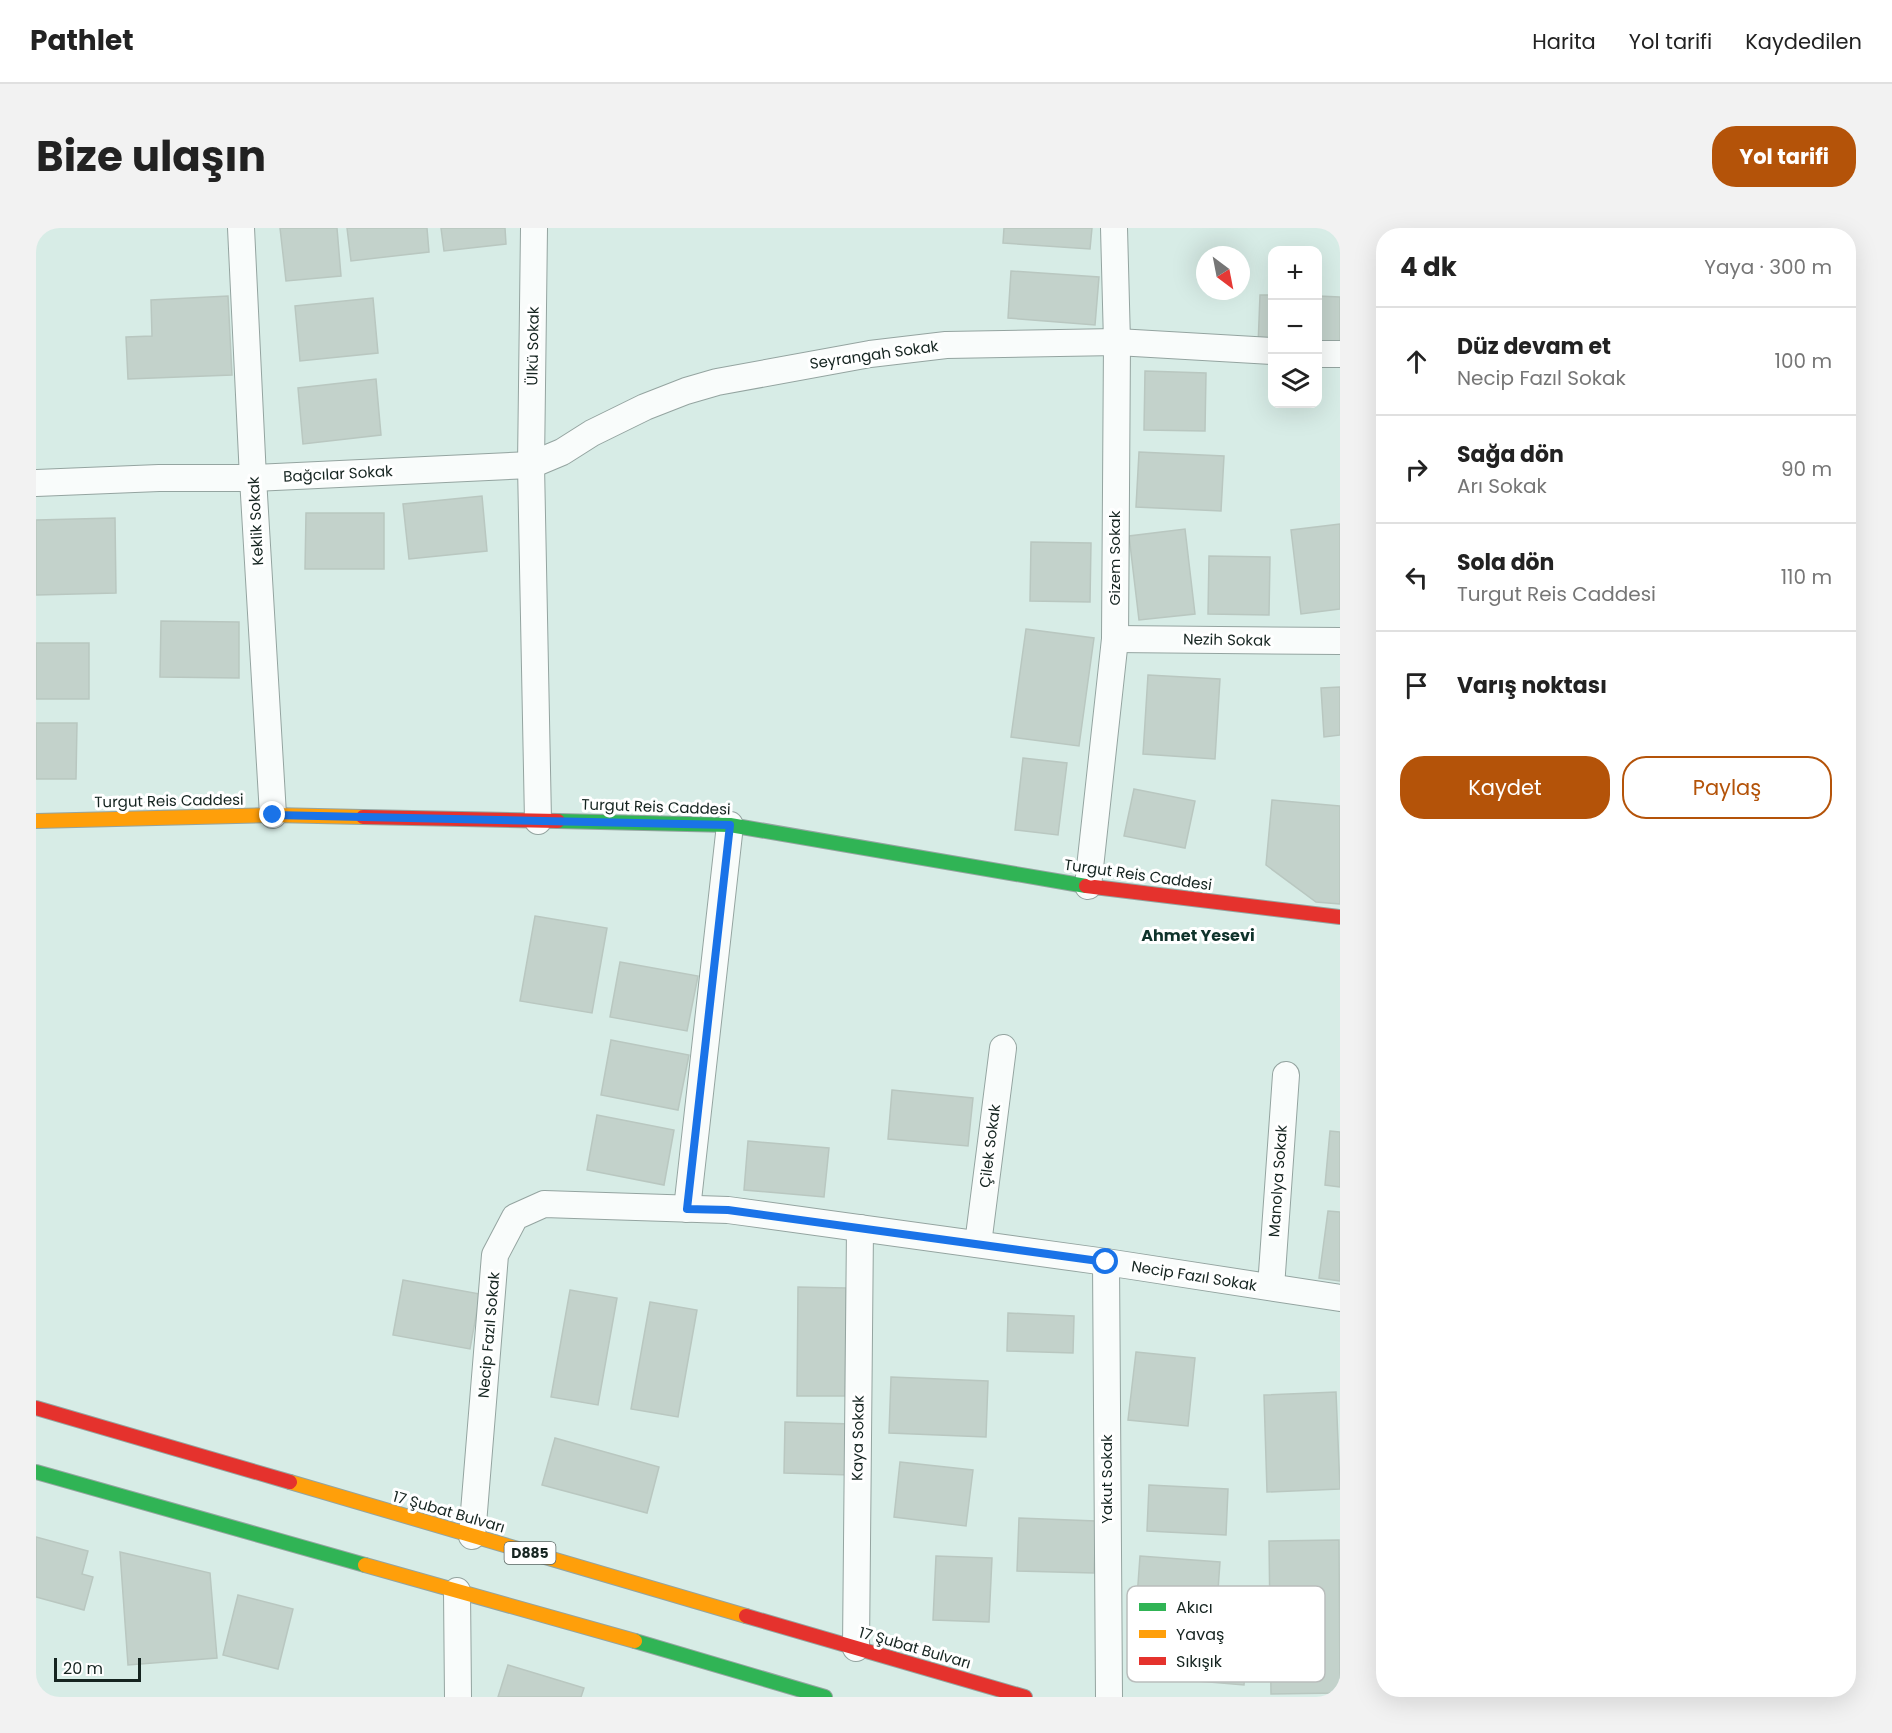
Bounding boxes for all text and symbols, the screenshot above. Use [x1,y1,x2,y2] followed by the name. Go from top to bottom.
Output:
[30,21,134,60] text: Pathlet
[1532,27,1596,56] text: Harita
[1629,27,1712,56] text: Yol tarifi
[1745,27,1862,56] text: Kaydedilen
[1712,126,1856,187] button: Yol tarifi
[36,127,266,186] text: Bize ulaşın
[1196,246,1250,300] north arrow
[1268,246,1322,408] map controls
[1268,246,1322,300] button: +
[1400,249,1457,285] text: 4 dk
[1704,253,1832,281] text: Yaya · 300 m
[1268,300,1322,354] button: −
[521,306,544,386] street label: Ülkü Sokak
[1457,331,1611,362] text: Düz devam et
[808,335,940,374] street label: Seyrangah Sokak
[1400,345,1433,378] icon: ahead
[1775,347,1832,375] text: 100 m
[1268,354,1322,408] button: layers
[1457,364,1626,392] text: Necip Fazıl Sokak
[1457,439,1564,470] text: Sağa dön
[1400,453,1433,486] icon: right
[1781,455,1832,483] text: 90 m
[283,460,394,487] street label: Bağcılar Sokak
[1457,472,1547,500] text: Arı Sokak
[243,476,268,566] street label: Keklik Sokak
[1104,510,1125,605] street label: Gizem Sokak
[1457,547,1554,578] text: Sola dön
[1400,561,1433,594] icon: left
[1781,563,1832,591] text: 110 m
[1457,580,1656,608] text: Turgut Reis Caddesi
[1183,628,1271,651] street label: Nezih Sokak
[1400,669,1433,702] icon: arrive
[1457,670,1607,701] text: Varış noktası
[1400,756,1610,819] button: Kaydet
[1622,756,1832,819] button: Paylaş
[94,789,244,812] street label: Turgut Reis Caddesi
[581,793,731,820] street label: Turgut Reis Caddesi
[259,801,285,827] route end
[1063,854,1213,895] street label: Turgut Reis Caddesi
[1141,924,1255,947] district label: Ahmet Yesevi
[974,1103,1005,1189] street label: Çilek Sokak
[1263,1124,1292,1238] street label: Manolya Sokak
[1092,1248,1118,1274] route start
[1130,1255,1259,1296] street label: Necip Fazıl Sokak
[473,1271,505,1399] street label: Necip Fazıl Sokak
[846,1395,869,1481] street label: Kaya Sokak
[1096,1434,1117,1524] street label: Yakut Sokak
[391,1486,508,1538] street label: 17 Şubat Bulvarı
[504,1542,556,1564] road number: D885
[1127,1586,1325,1682] legend
[1176,1596,1213,1619] text: Akıcı
[857,1622,974,1674] street label: 17 Şubat Bulvarı
[1176,1623,1224,1646] text: Yavaş
[1176,1650,1223,1673] text: Sıkışık
[54,1655,141,1682] scale bar
[63,1657,103,1680] text: 20 m

